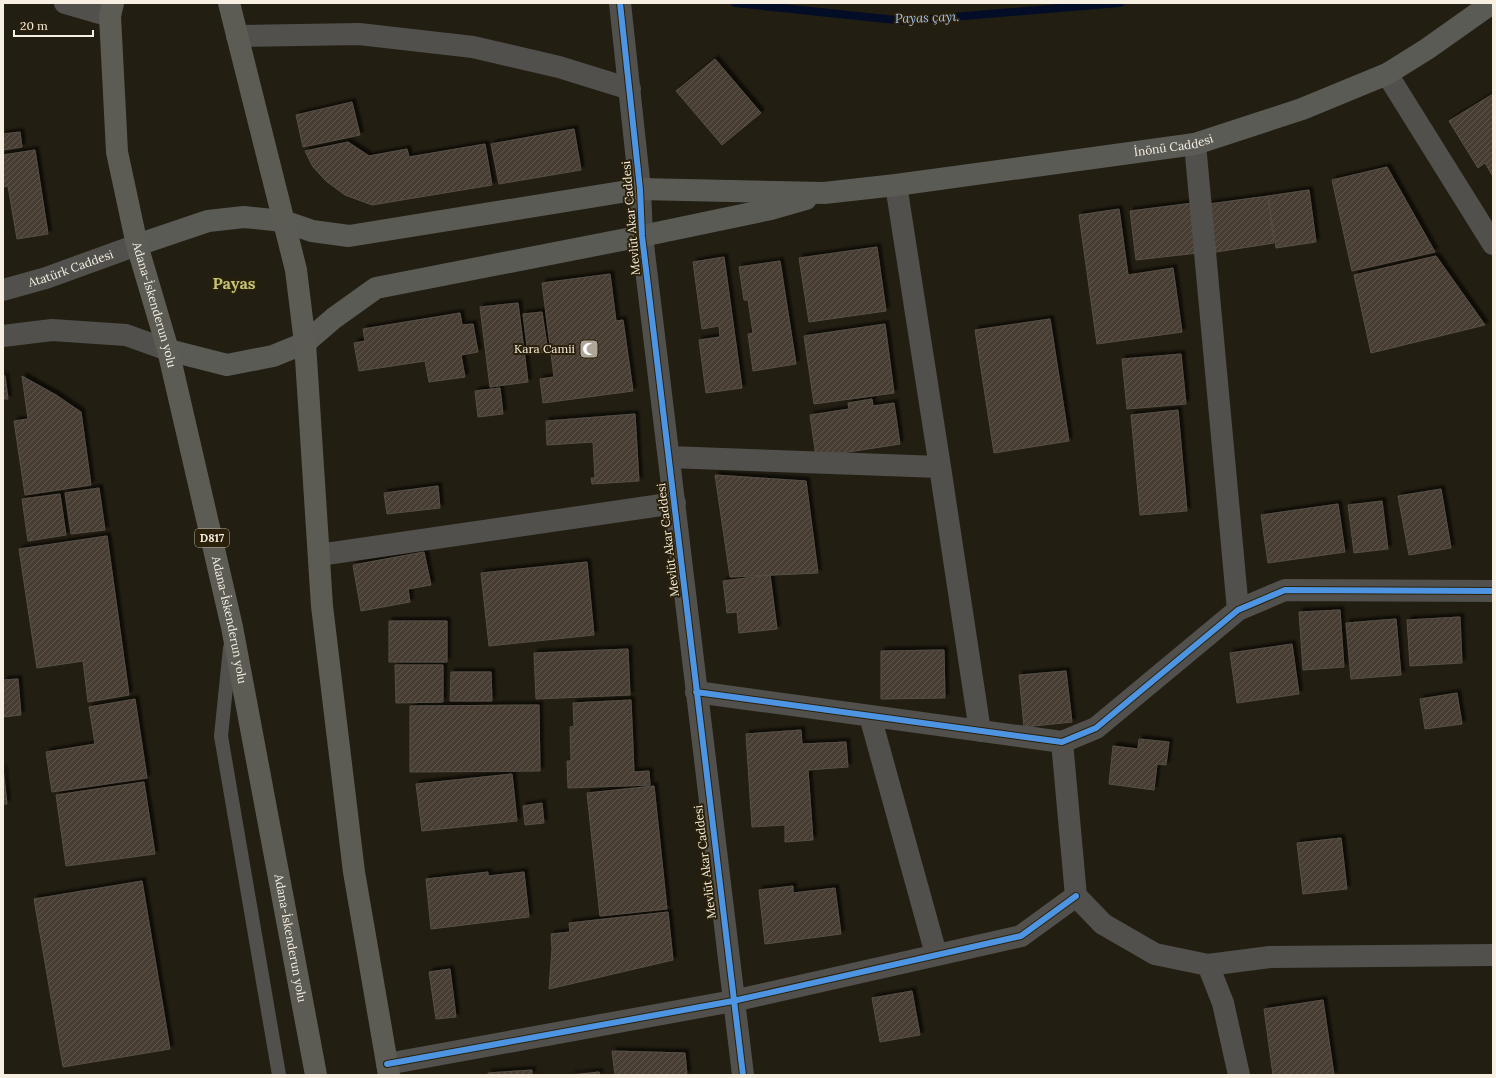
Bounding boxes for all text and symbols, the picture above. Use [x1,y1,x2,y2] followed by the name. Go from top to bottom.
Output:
[894,8,960,27] water label: Payas çayı.
[14,12,93,38] scale bar
[20,18,48,33] text: 20 m
[1133,131,1215,159] street label: İnönü Caddesi
[618,160,643,276] street label: Mevlüt Akar Caddesi
[129,239,180,369] street label: Adana-İskenderun yolu
[25,246,115,290] street label: Atatürk Caddesi
[212,273,256,293] district label: Payas
[578,338,600,360] mosque icon: Kara Camii
[514,341,575,356] place label: Kara Camii
[653,482,682,598] street label: Mevlüt Akar Caddesi
[195,529,229,547] road number: D817
[209,554,250,685] street label: Adana-İskenderun yolu
[690,804,719,920] street label: Mevlüt Akar Caddesi
[271,872,310,1003] street label: Adana-İskenderun yolu

